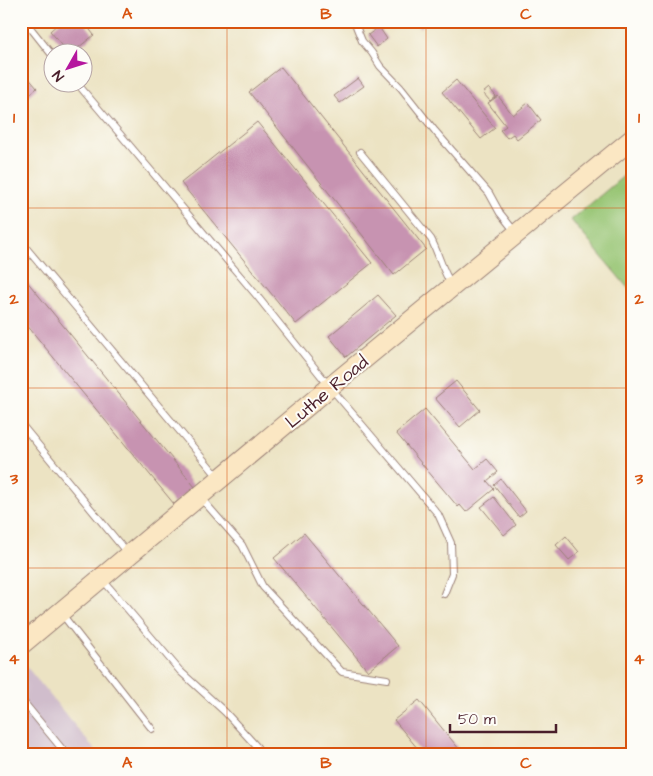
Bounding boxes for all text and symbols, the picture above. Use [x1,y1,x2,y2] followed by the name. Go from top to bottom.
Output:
[122,3,133,25] text: A
[320,3,332,25] text: B
[520,3,532,25] text: C
[42,42,92,92] north arrow
[48,66,69,85] text: N
[13,107,16,129] text: 1
[638,107,641,129] text: 1
[8,288,19,310] text: 2
[633,288,644,310] text: 2
[279,349,375,435] street label: Luthe Road
[9,468,19,490] text: 3
[634,468,644,490] text: 3
[9,648,20,670] text: 4
[634,648,645,670] text: 4
[450,701,557,733] scale bar
[458,709,496,730] text: 50 m
[122,752,133,774] text: A
[320,752,332,774] text: B
[520,752,532,774] text: C

